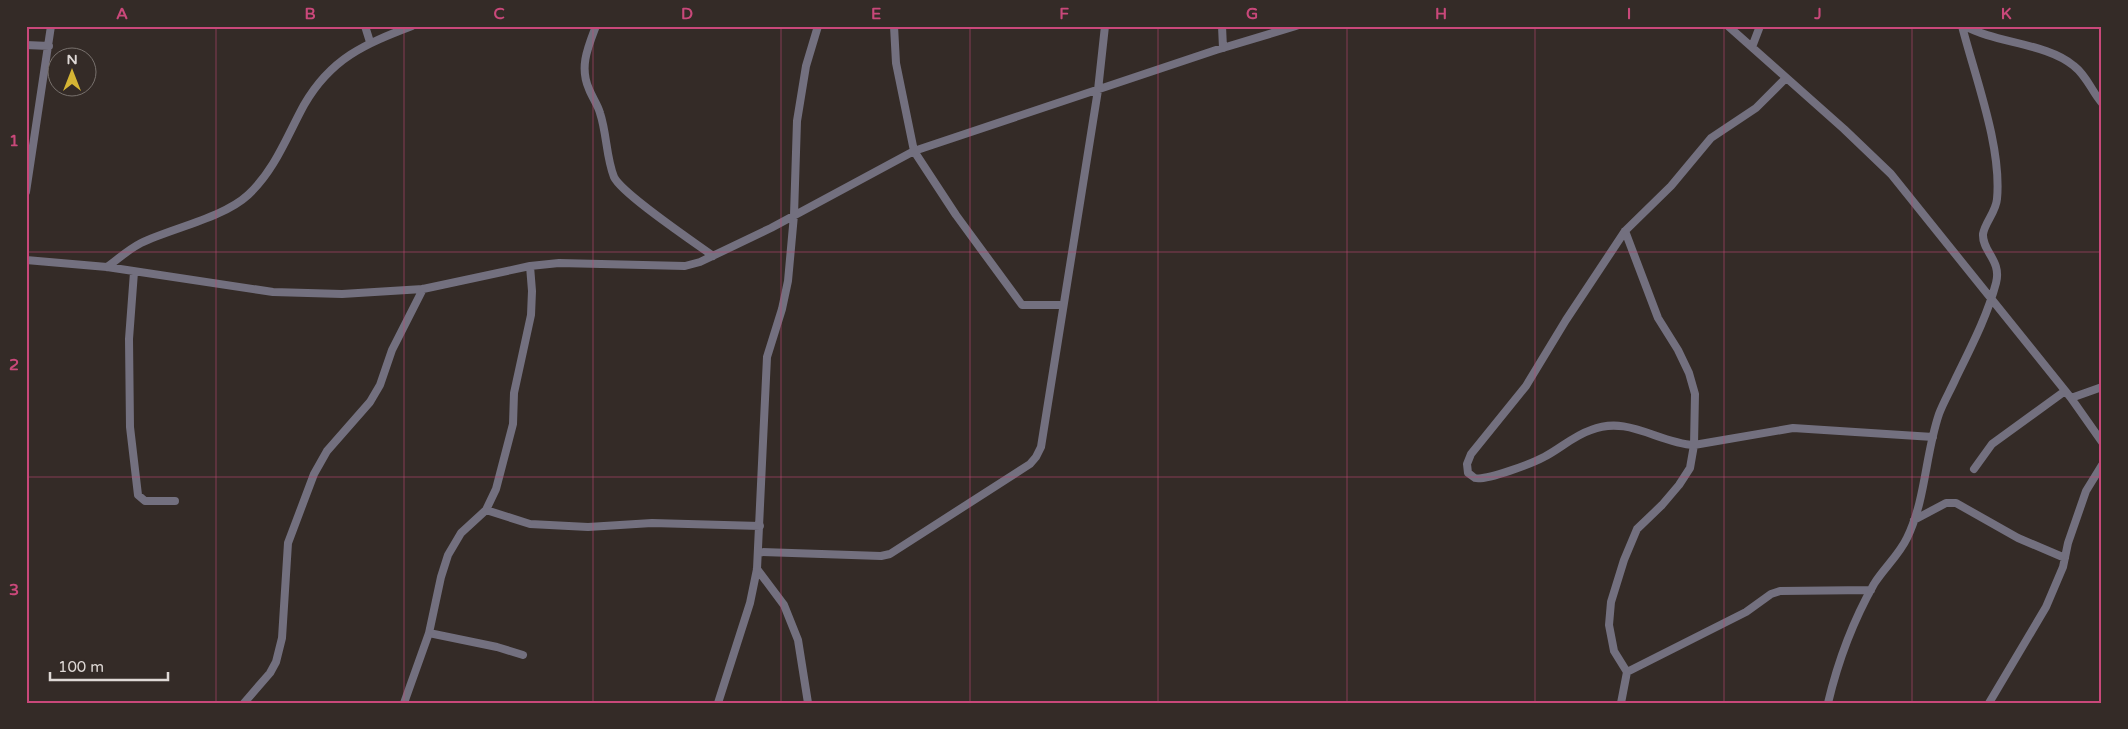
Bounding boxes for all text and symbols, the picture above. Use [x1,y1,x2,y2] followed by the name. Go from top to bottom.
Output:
[116,4,128,24] text: A
[304,4,316,24] text: B
[493,4,505,24] text: C
[681,4,693,24] text: D
[871,4,881,24] text: E
[1059,4,1069,24] text: F
[1246,4,1258,24] text: G
[1435,4,1447,24] text: H
[1627,4,1631,24] text: I
[1813,4,1822,24] text: J
[2001,4,2012,24] text: K
[48,48,98,98] north arrow
[66,51,78,68] text: N
[9,131,19,151] text: 1
[9,355,19,375] text: 2
[9,580,19,600] text: 3
[50,649,168,681] scale bar
[58,658,104,676] text: 100 m

